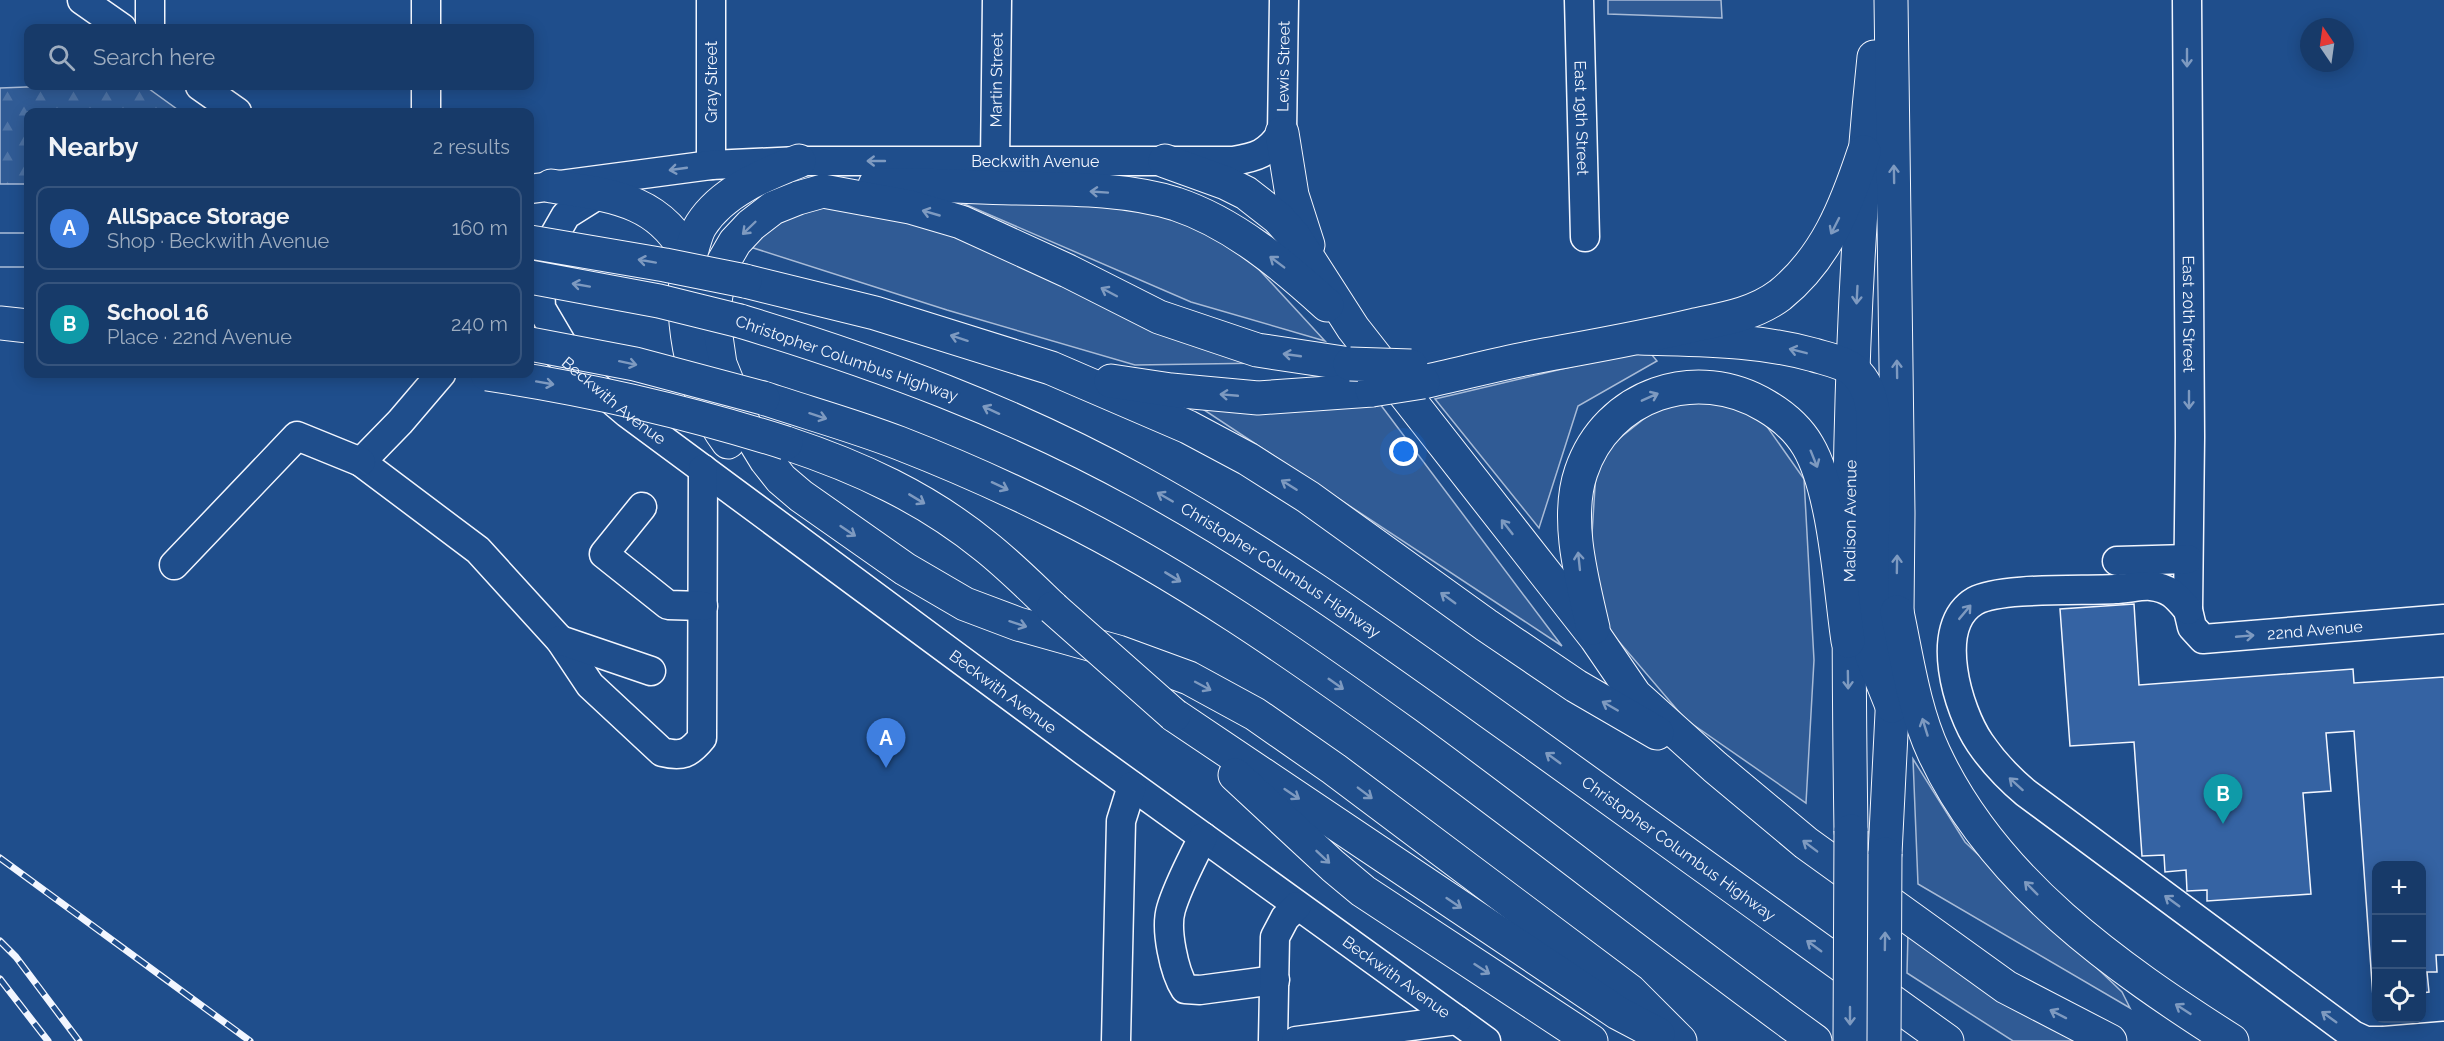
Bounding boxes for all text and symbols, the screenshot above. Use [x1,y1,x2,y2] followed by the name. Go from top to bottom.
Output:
[2300,18,2354,72] north arrow
[1273,20,1294,112] street label: Lewis Street
[24,24,534,90] search box
[986,32,1007,128] street label: Martin Street
[702,40,721,123] street label: Gray Street
[45,41,78,74] icon: search
[93,44,215,70] text: Search here
[2181,48,2193,68] one-way arrow
[1571,60,1592,176] street label: East 19th Street
[48,132,138,162] text: Nearby
[433,135,510,159] text: 2 results
[971,152,1100,171] street label: Beckwith Avenue
[866,155,886,167] one-way arrow
[668,164,688,175] one-way arrow
[1888,164,1900,184] one-way arrow
[1090,186,1110,197] one-way arrow
[107,203,289,229] text: AllSpace Storage
[922,207,941,218] one-way arrow
[63,216,76,240] text: A
[452,216,508,240] text: 160 m
[1828,217,1840,235] one-way arrow
[741,221,756,236] one-way arrow
[107,229,329,253] text: Shop · Beckwith Avenue
[2179,255,2199,373] street label: East 20th Street
[637,256,657,267] one-way arrow
[1270,256,1286,269] one-way arrow
[571,280,591,291] one-way arrow
[1851,284,1862,304] one-way arrow
[1100,286,1118,297] one-way arrow
[107,299,209,325] text: School 16
[733,311,961,406] street label: Christopher Columbus Highway
[63,312,76,336] text: B
[451,312,508,336] text: 240 m
[107,325,292,349] text: Place · 22nd Avenue
[950,332,969,343] one-way arrow
[1788,344,1807,356] one-way arrow
[1283,350,1302,361] one-way arrow
[558,353,669,449] street label: Beckwith Avenue
[618,358,637,369] one-way arrow
[1891,359,1903,379] one-way arrow
[535,377,554,388] one-way arrow
[1220,389,1240,400] one-way arrow
[2183,390,2195,410] one-way arrow
[1641,391,1659,402] one-way arrow
[982,403,1000,415] one-way arrow
[808,412,827,423] one-way arrow
[1389,437,1418,466] your location
[1809,449,1820,467] one-way arrow
[1840,460,1861,582] street label: Madison Avenue
[1281,478,1298,490] one-way arrow
[991,480,1009,492] one-way arrow
[1157,491,1174,503] one-way arrow
[908,493,925,505] one-way arrow
[1177,499,1385,642] street label: Christopher Columbus Highway
[1500,519,1513,535] one-way arrow
[840,525,856,537] one-way arrow
[1574,551,1585,571] one-way arrow
[1892,554,1903,574] one-way arrow
[1164,572,1181,584] one-way arrow
[1441,591,1457,604] one-way arrow
[1958,605,1972,620] one-way arrow
[2266,617,2363,644] street label: 22nd Avenue
[1009,619,1028,630] one-way arrow
[2235,630,2254,641] one-way arrow
[946,646,1060,737] street label: Beckwith Avenue
[1843,670,1854,690] one-way arrow
[1327,678,1343,690] one-way arrow
[1194,680,1211,692] one-way arrow
[1602,700,1619,712] one-way arrow
[866,718,906,768] pin: A
[1919,718,1930,737] one-way arrow
[1546,752,1562,764] one-way arrow
[1578,772,1780,925] street label: Christopher Columbus Highway
[2204,774,2242,824] pin: B
[2009,777,2024,791] one-way arrow
[1357,787,1373,799] one-way arrow
[1284,788,1300,800] one-way arrow
[1803,840,1819,852] one-way arrow
[1315,849,1330,864] one-way arrow
[2372,861,2426,1023] map controls
[2372,861,2426,915] button: +
[2023,880,2038,895] one-way arrow
[2164,895,2180,908] one-way arrow
[1446,896,1463,909] one-way arrow
[2372,915,2426,969] button: −
[1879,931,1890,951] one-way arrow
[1339,932,1454,1022] street label: Beckwith Avenue
[1806,940,1822,952] one-way arrow
[1473,963,1489,975] one-way arrow
[2372,969,2426,1023] button: locate
[2175,1003,2192,1015] one-way arrow
[1844,1005,1856,1025] one-way arrow
[2050,1008,2067,1020] one-way arrow
[2321,1011,2337,1023] one-way arrow

